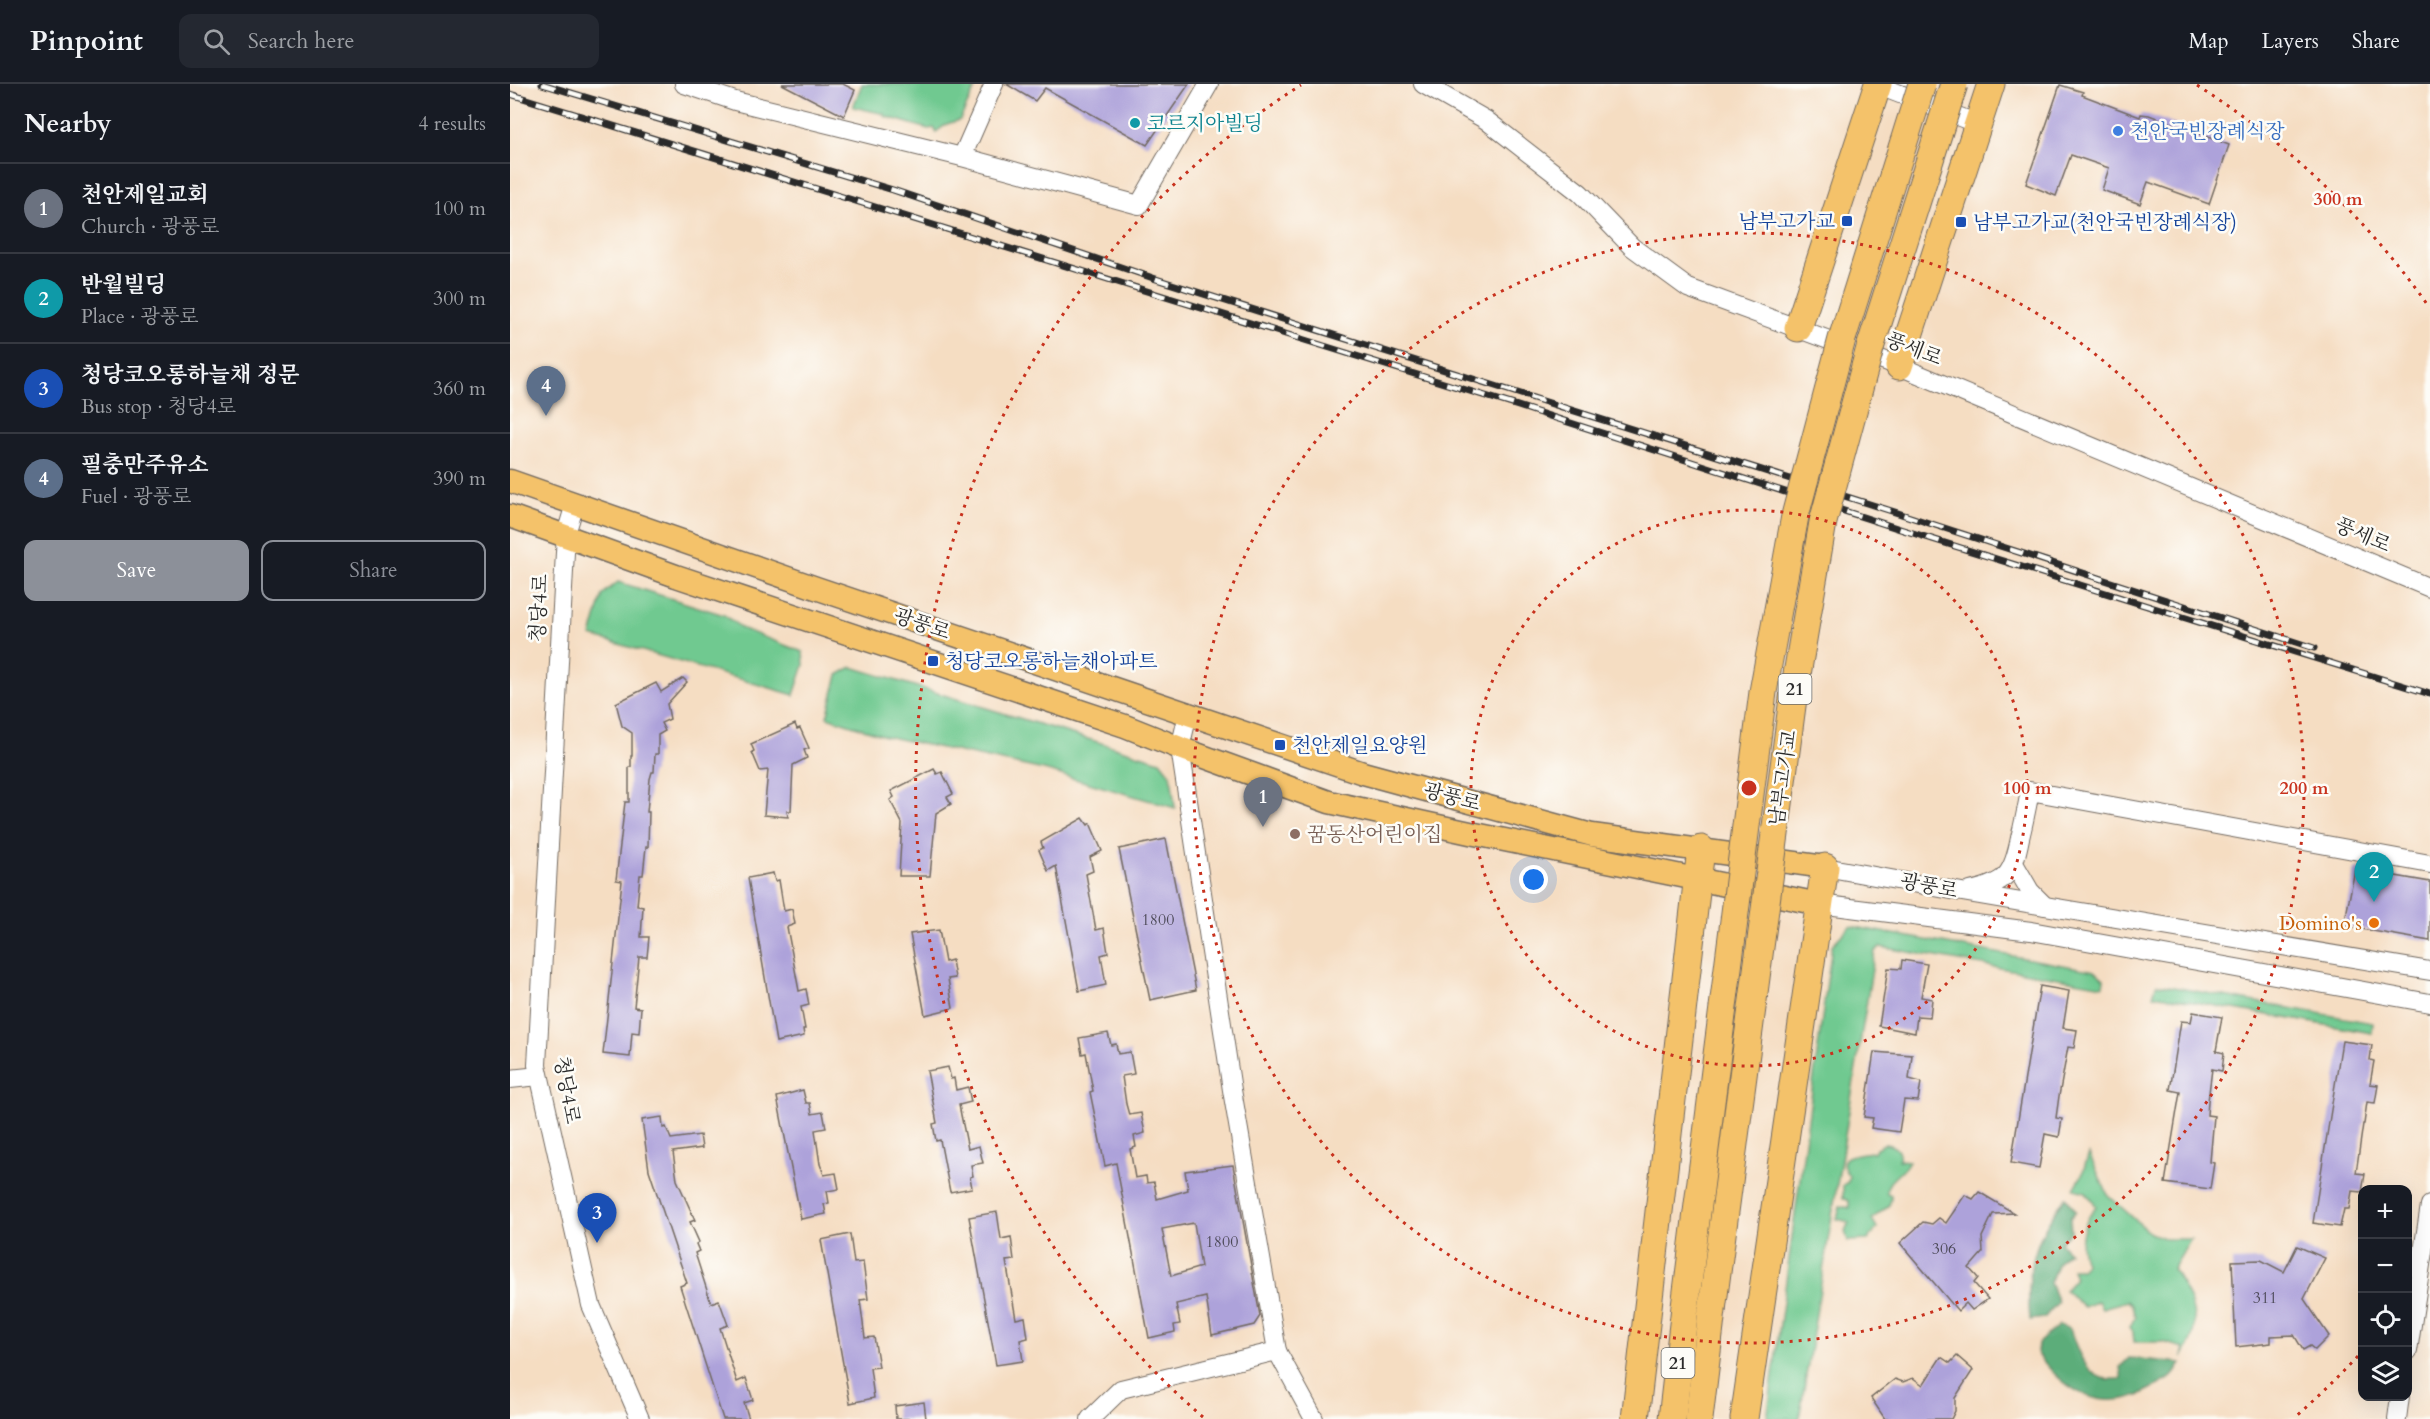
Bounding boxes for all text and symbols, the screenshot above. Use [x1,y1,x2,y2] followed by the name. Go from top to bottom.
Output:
[179,14,599,68] search box
[30,22,143,60] text: Pinpoint
[200,25,233,58] icon: search
[248,26,354,56] text: Search here
[2189,27,2229,56] text: Map
[2262,27,2319,56] text: Layers
[2352,27,2400,56] text: Share
[24,106,112,141] text: Nearby
[418,110,486,137] text: 4 results
[1147,110,1263,137] place label: 코르지아빌딩
[1128,116,1142,130] marker: 코르지아빌딩
[2130,118,2285,145] place label: 천안국빈장례식장
[2111,124,2125,138] marker: 천안국빈장례식장
[81,180,209,210] text: 천안제일교회
[2313,187,2363,212] text: 300 m
[38,195,49,222] text: 1
[433,195,486,222] text: 100 m
[1738,208,1836,235] place label: 남부고가교
[1973,209,2237,236] place label: 남부고가교(천안국빈장례식장)
[81,213,219,240] text: Church · 광풍로
[1840,214,1854,228] marker: 남부고가교
[1954,215,1968,229] marker: 남부고가교(천안국빈장례식장)
[81,270,166,300] text: 반월빌딩
[38,285,49,312] text: 2
[433,285,486,312] text: 300 m
[81,303,199,330] text: Place · 광풍로
[1882,326,1946,372] street label: 풍세로
[81,360,299,390] text: 청당코오롱하늘채 정문
[526,366,566,416] pin: 4
[38,375,49,402] text: 3
[433,375,486,402] text: 360 m
[81,393,236,420] text: Bus stop · 청당4로
[81,450,209,480] text: 필충만주유소
[38,465,49,492] text: 4
[433,465,486,492] text: 390 m
[81,483,191,510] text: Fuel · 광풍로
[2331,511,2395,559] street label: 풍세로
[24,540,249,601] button: Save
[261,540,486,601] button: Share
[524,573,554,643] street label: 청당4로
[890,602,954,646] street label: 광풍로
[945,648,1158,675] place label: 청당코오롱하늘채아파트
[926,654,940,668] marker: 청당코오롱하늘채아파트
[1778,674,1812,704] road number: 21
[1763,728,1803,828] street label: 남부고가교
[1292,732,1427,759] place label: 천안제일요양원
[1273,738,1287,752] marker: 천안제일요양원
[1421,776,1483,818] street label: 광풍로
[2002,776,2052,801] text: 100 m
[2279,776,2329,801] text: 200 m
[1244,778,1282,827] pin: 1
[1739,778,1759,798] centre of rings
[1307,821,1442,848] place label: 꿈동산어린이집
[1288,827,1302,841] marker: 꿈동산어린이집
[2354,852,2394,902] pin: 2
[1519,865,1548,894] your location
[1898,867,1960,905] street label: 광풍로
[1142,909,1174,931] house number: 1800
[2279,910,2362,937] place label: Domino's
[2367,916,2381,930] marker: Domino's
[548,1054,586,1126] street label: 청당4로
[2358,1185,2412,1401] map controls
[2358,1185,2412,1239] button: +
[578,1194,616,1243] pin: 3
[1206,1231,1238,1253] house number: 1800
[1932,1238,1956,1260] house number: 306
[2358,1239,2412,1293] button: −
[2253,1287,2277,1309] house number: 311
[2358,1293,2412,1347] button: locate
[2358,1347,2412,1401] button: layers
[1662,1348,1694,1378] road number: 21

